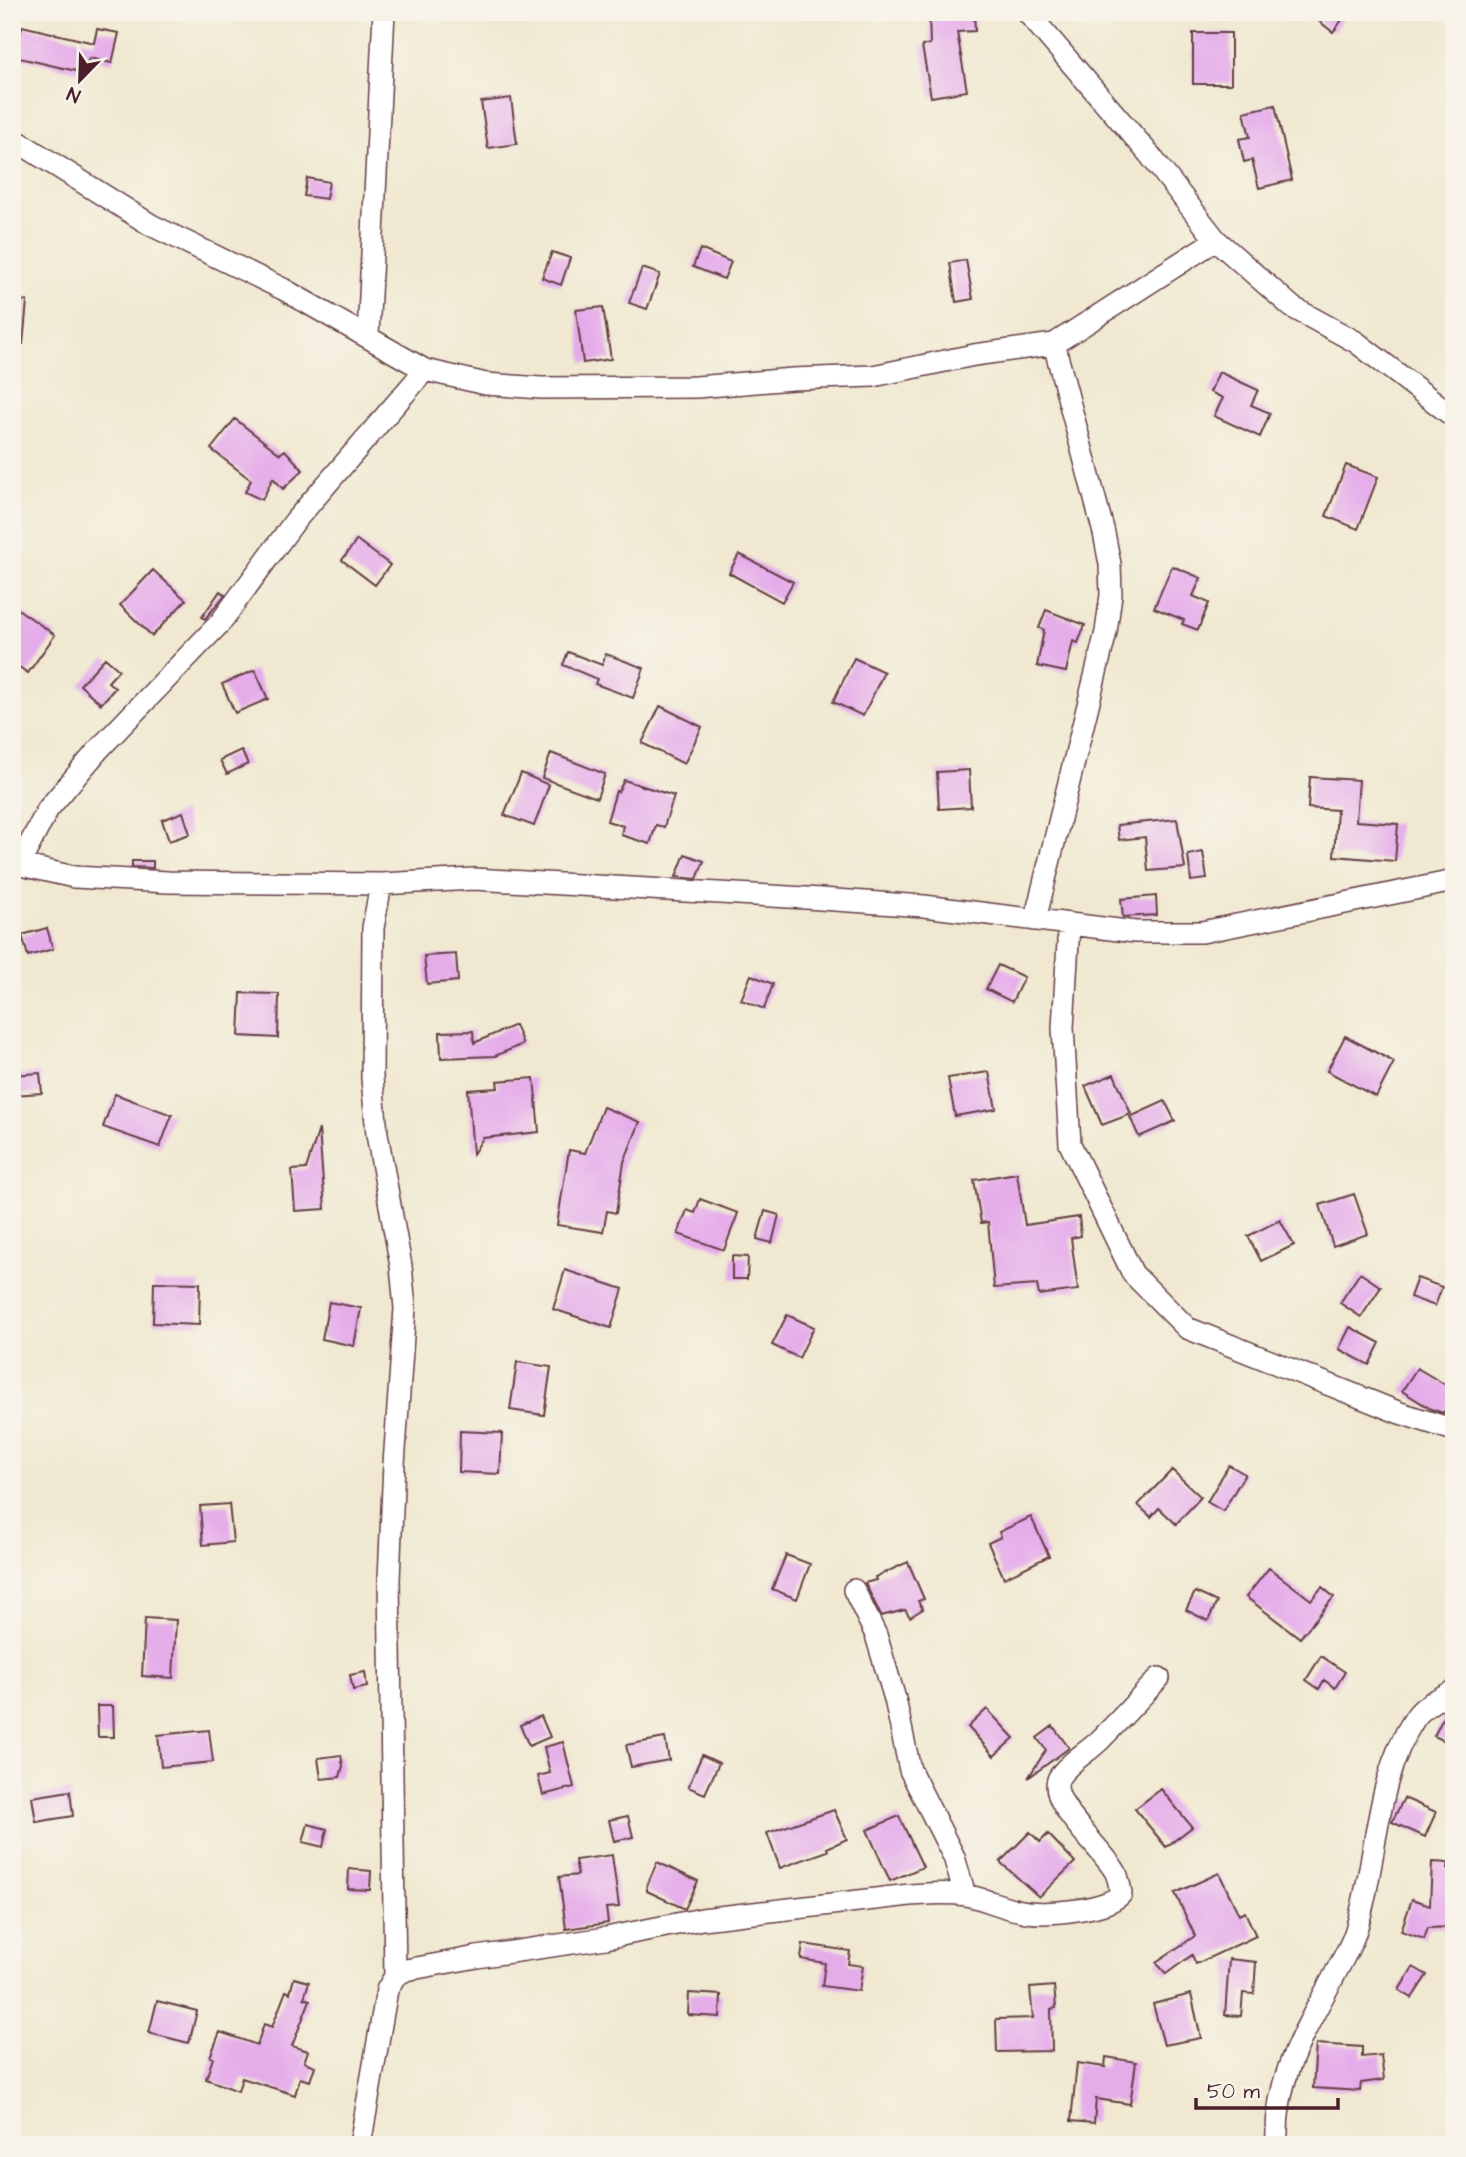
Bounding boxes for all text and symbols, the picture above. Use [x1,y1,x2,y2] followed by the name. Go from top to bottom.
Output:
[46,46,116,116] north arrow
[63,79,85,109] text: N
[1196,2066,1338,2110] scale bar
[1207,2077,1261,2106] text: 50 m

